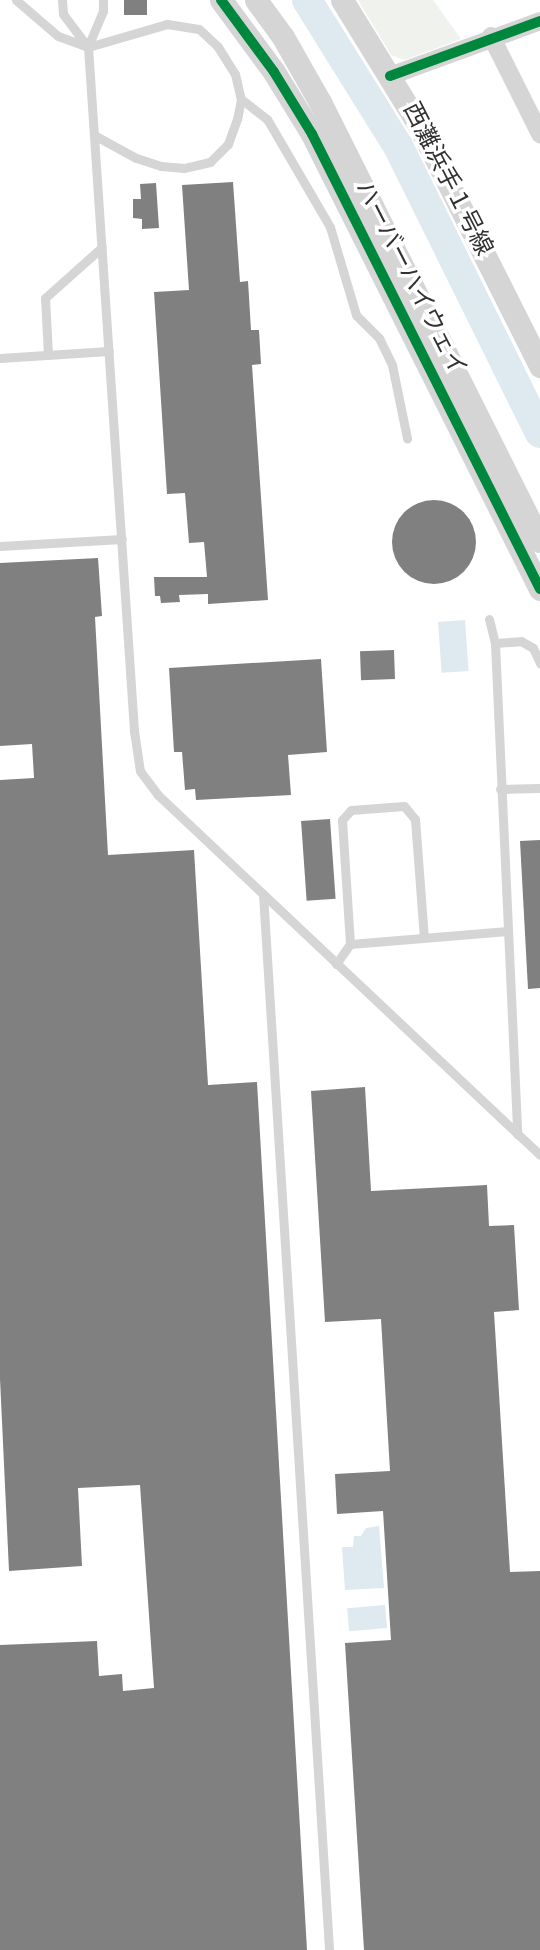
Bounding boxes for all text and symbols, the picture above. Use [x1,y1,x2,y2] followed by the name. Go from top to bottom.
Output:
[395,99,497,261] street label: 西灘浜手１号線
[347,176,471,382] street label: ハーバーハイウェイ

